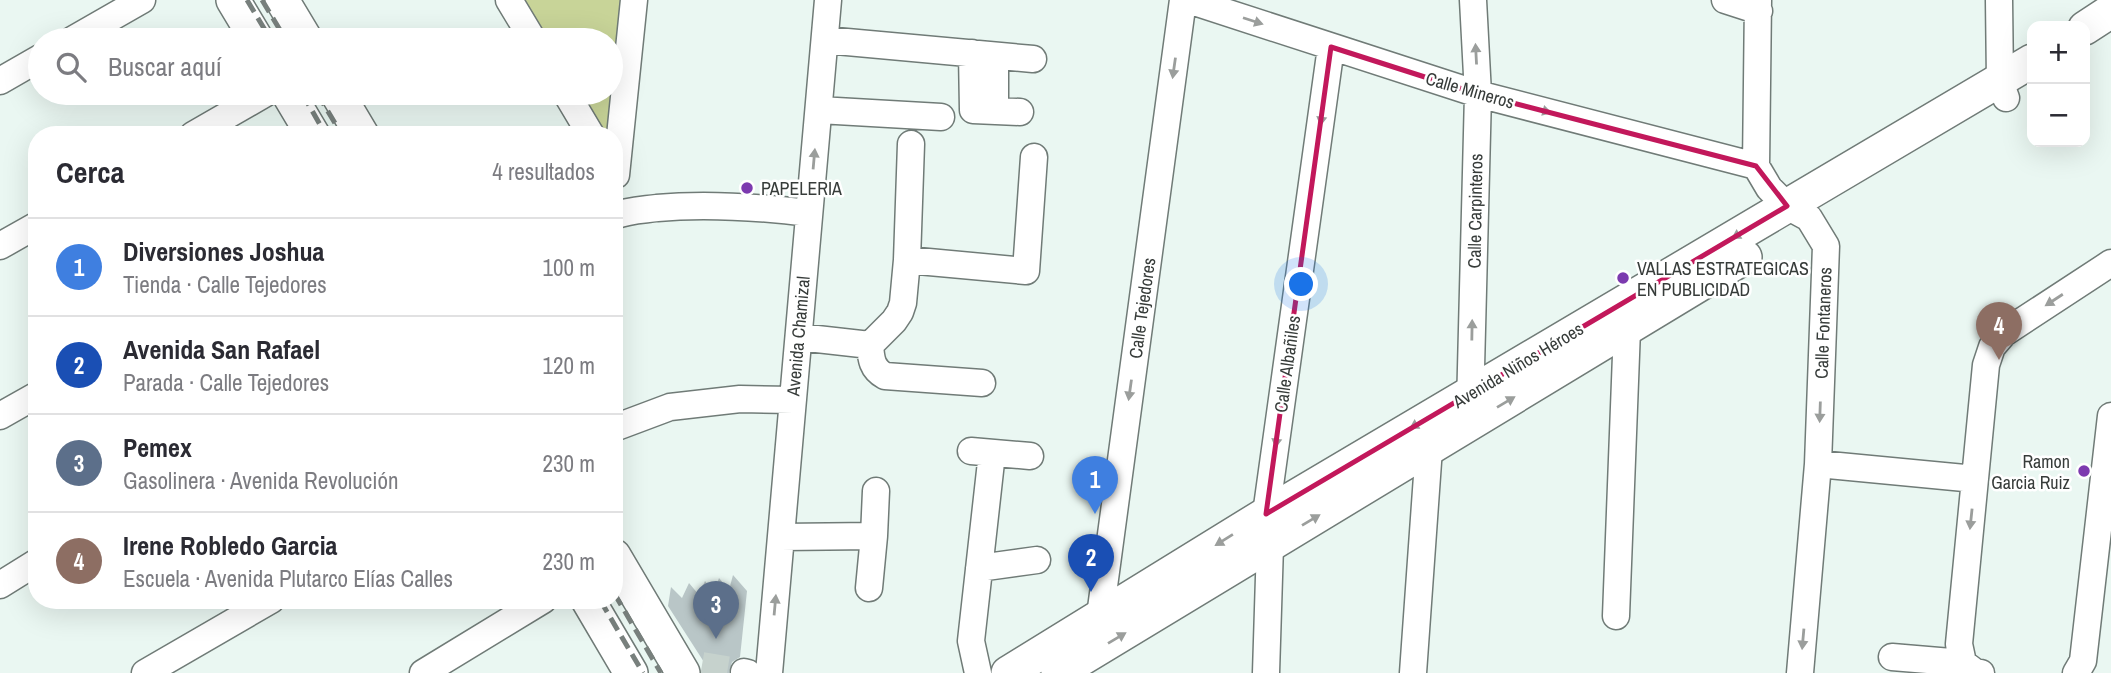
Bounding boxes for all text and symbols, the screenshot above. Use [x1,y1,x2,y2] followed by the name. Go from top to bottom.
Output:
[1243,17,1264,27] one-way arrow
[2027,21,2090,147] map controls
[2027,21,2090,84] button: +
[28,28,623,105] search box
[1470,43,1481,65] one-way arrow
[52,48,90,86] icon: search
[108,49,222,84] text: Buscar aquí
[1169,57,1180,79] one-way arrow
[1423,65,1517,115] street label: Calle Mineros
[2027,84,2090,147] button: −
[1316,104,1327,126] one-way arrow
[1530,105,1552,116] one-way arrow
[809,148,820,170] one-way arrow
[56,152,124,192] text: Cerca
[1461,153,1489,269] street label: Calle Carpinteros
[492,156,595,187] text: 4 resultados
[761,176,842,201] place label: PAPELERIA
[739,180,755,196] marker: PAPELERIA
[1732,226,1751,239] one-way arrow
[123,234,324,269] text: Diversiones Joshua
[74,252,84,283] text: 1
[543,252,595,283] text: 100 m
[1123,256,1161,360] street label: Calle Tejedores
[1637,256,1809,302] place label: VALLAS ESTRATEGICAS EN PUBLICIDAD
[1284,267,1318,301] your location
[1809,267,1837,379] street label: Calle Fontaneros
[123,269,327,300] text: Tienda · Calle Tejedores
[1615,270,1631,286] marker: VALLAS ESTRATEGICAS EN PUBLICIDAD
[780,275,816,398] street label: Avenida Chamizal
[2044,294,2063,307] one-way arrow
[1976,302,2022,360] pin: 4
[1268,314,1306,414] street label: Calle Albañiles
[1447,316,1588,414] street label: Avenida Niños Héroes
[1466,319,1478,341] one-way arrow
[123,332,320,367] text: Avenida San Rafael
[74,350,84,381] text: 2
[543,350,595,381] text: 120 m
[123,367,329,398] text: Parada · Calle Tejedores
[1125,379,1136,401] one-way arrow
[1496,395,1515,408] one-way arrow
[1815,401,1826,423] one-way arrow
[1409,417,1429,429] one-way arrow
[1271,426,1282,448] one-way arrow
[123,430,192,465] text: Pemex
[74,448,84,479] text: 3
[543,448,595,479] text: 230 m
[1991,449,2070,495] place label: Ramon Garcia Ruiz
[1072,456,1118,514] pin: 1
[2076,463,2092,479] marker: Ramon Garcia Ruiz
[123,465,398,496] text: Gasolinera · Avenida Revolución
[1965,508,1976,530] one-way arrow
[1301,513,1321,526] one-way arrow
[123,528,337,563] text: Irene Robledo Garcia
[1068,534,1114,592] pin: 2
[1214,534,1233,546] one-way arrow
[74,546,84,577] text: 4
[543,546,595,577] text: 230 m
[123,563,453,594] text: Escuela · Avenida Plutarco Elías Calles
[693,581,739,639] pin: 3
[770,594,781,616] one-way arrow
[1797,628,1808,650] one-way arrow
[1107,631,1126,644] one-way arrow

